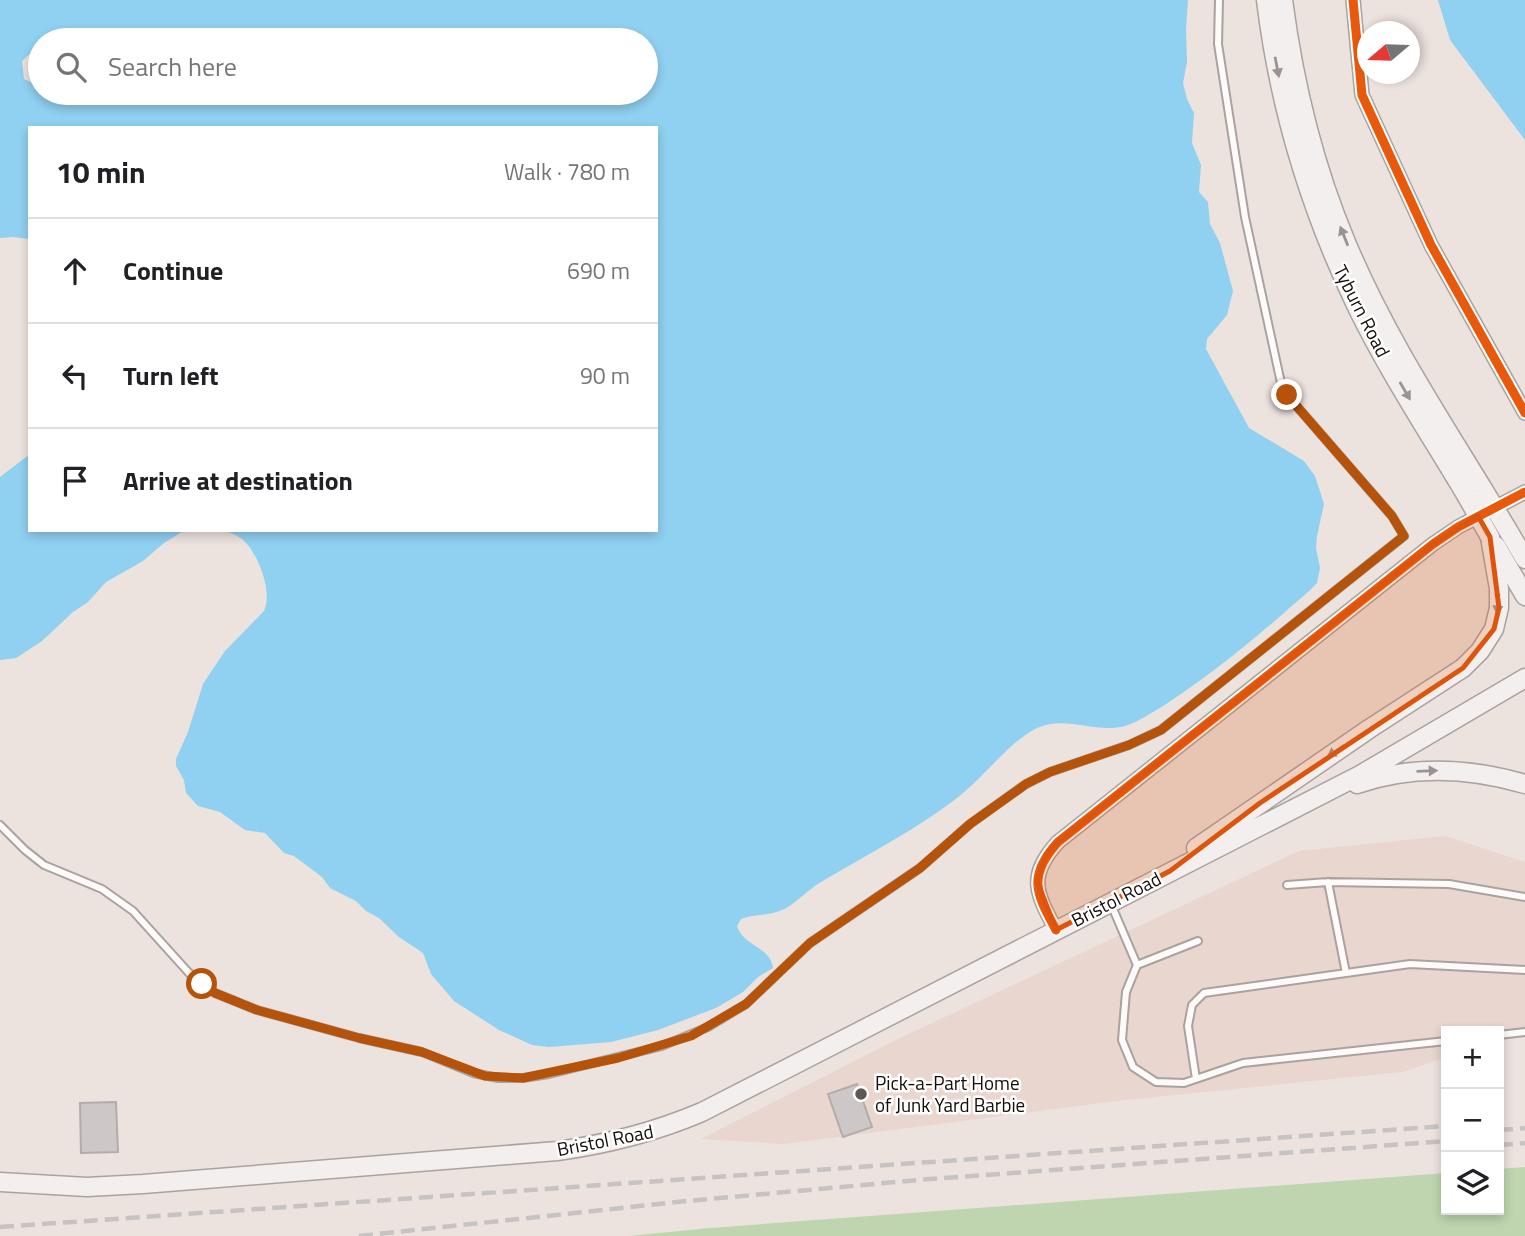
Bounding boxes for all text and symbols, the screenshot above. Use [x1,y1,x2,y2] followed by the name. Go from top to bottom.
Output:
[1357,21,1420,84] north arrow
[28,28,658,105] search box
[108,47,237,86] text: Search here
[52,48,90,86] icon: search
[1271,56,1282,78] one-way arrow
[56,149,146,195] text: 10 min
[504,154,630,189] text: Walk · 780 m
[1338,225,1349,246] one-way arrow
[123,251,223,290] text: Continue
[56,252,94,290] icon: ahead
[567,253,630,288] text: 690 m
[1327,260,1398,362] street label: Tyburn Road
[123,356,218,395] text: Turn left
[56,357,94,395] icon: left
[580,358,630,393] text: 90 m
[1271,379,1302,410] route end
[1399,381,1411,400] one-way arrow
[123,461,353,500] text: Arrive at destination
[56,462,94,500] icon: arrive
[1492,593,1503,615] one-way arrow
[1326,745,1345,758] one-way arrow
[1417,766,1439,777] one-way arrow
[1066,863,1166,934] street label: Bristol Road
[186,968,217,999] route start
[1441,1026,1504,1215] map controls
[1441,1026,1504,1089] button: +
[875,1068,1025,1119] place label: Pick-a-Part Home of Junk Yard Barbie
[853,1086,869,1102] marker: Pick-a-Part Home of Junk Yard Barbie
[1441,1089,1504,1152] button: −
[554,1116,656,1163] street label: Bristol Road
[1441,1152,1504,1215] button: layers

